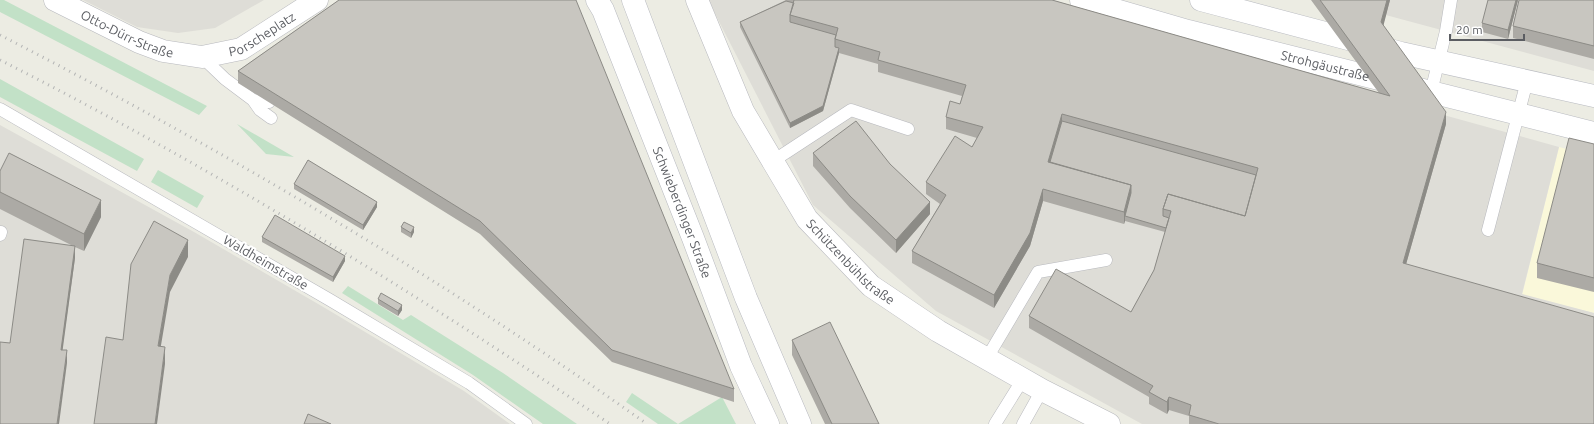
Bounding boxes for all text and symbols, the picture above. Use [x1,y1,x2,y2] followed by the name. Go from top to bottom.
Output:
[79,7,175,60] street label: Otto-Dürr-Straße
[227,9,298,58] street label: Porscheplatz
[1450,16,1524,42] scale bar
[1456,23,1483,36] text: 20 m
[1280,48,1371,83] street label: Strohgäustraße
[651,145,714,280] street label: Schwieberdinger Straße
[804,216,897,307] street label: Schützenbühlstraße
[221,232,311,292] street label: Waldheimstraße

